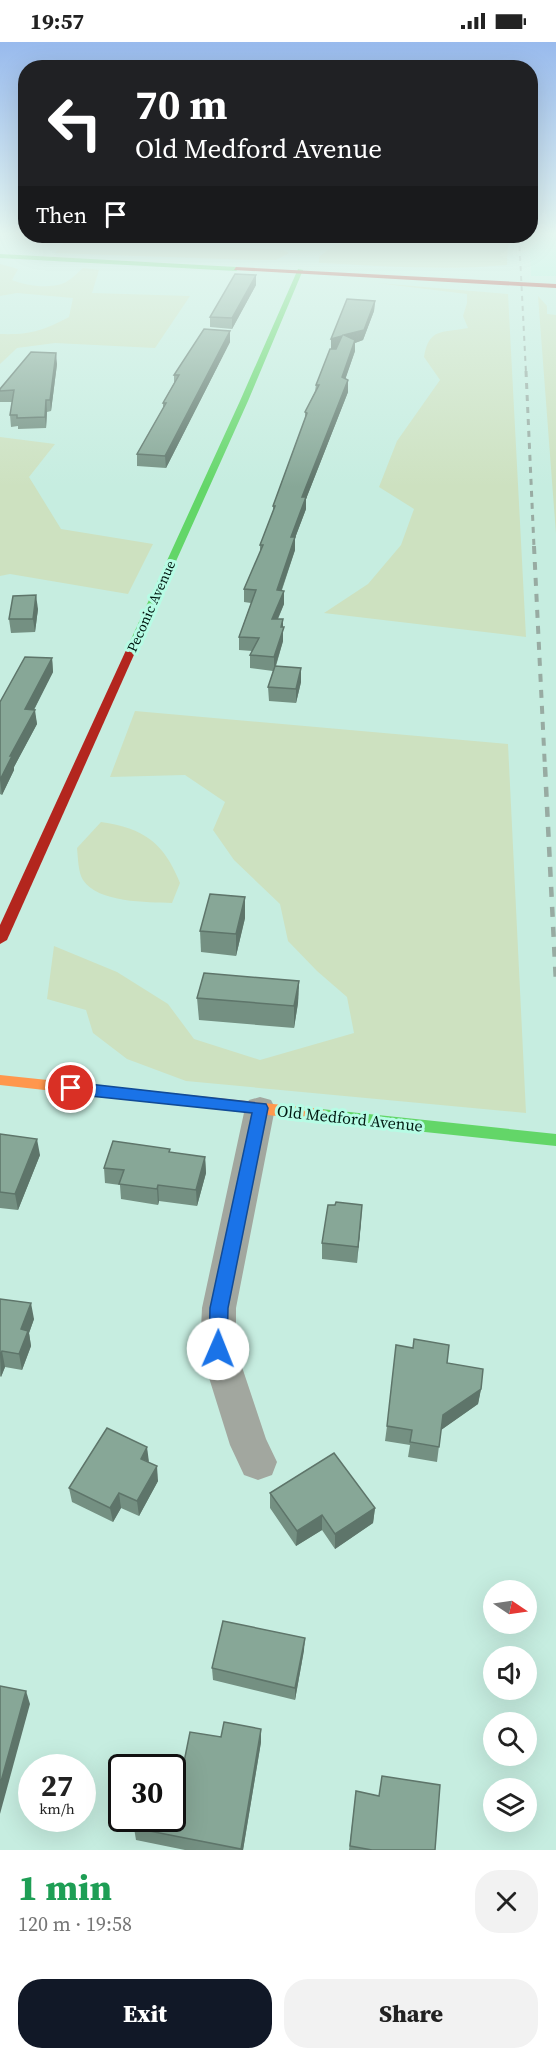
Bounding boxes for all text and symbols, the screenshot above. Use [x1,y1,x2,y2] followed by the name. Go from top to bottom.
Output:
[30,6,84,36] text: 19:57
[135,75,228,133] text: 70 m
[36,84,114,162] icon: left
[135,130,382,167] text: Old Medford Avenue
[99,198,132,231] icon: arrive
[36,200,87,230] text: Then
[122,557,180,655] street label: Peconic Avenue
[45,1062,96,1113] pin
[54,1071,87,1104] icon: arrive
[276,1099,424,1137] street label: Old Medford Avenue
[186,1317,250,1381] position arrow
[483,1580,537,1634] north arrow
[483,1580,537,1832] map controls
[483,1646,537,1700] button: sound
[483,1712,537,1766] button: search
[108,1754,186,1832] speed limit sign: 30
[41,1765,73,1806] text: 27
[483,1778,537,1832] button: layers
[39,1798,75,1819] text: km/h
[18,1863,112,1912] text: 1 min
[475,1870,538,1933] button: close
[18,1910,132,1938] text: 120 m · 19:58
[18,1979,272,2048] button: Exit
[284,1979,538,2048] button: Share

